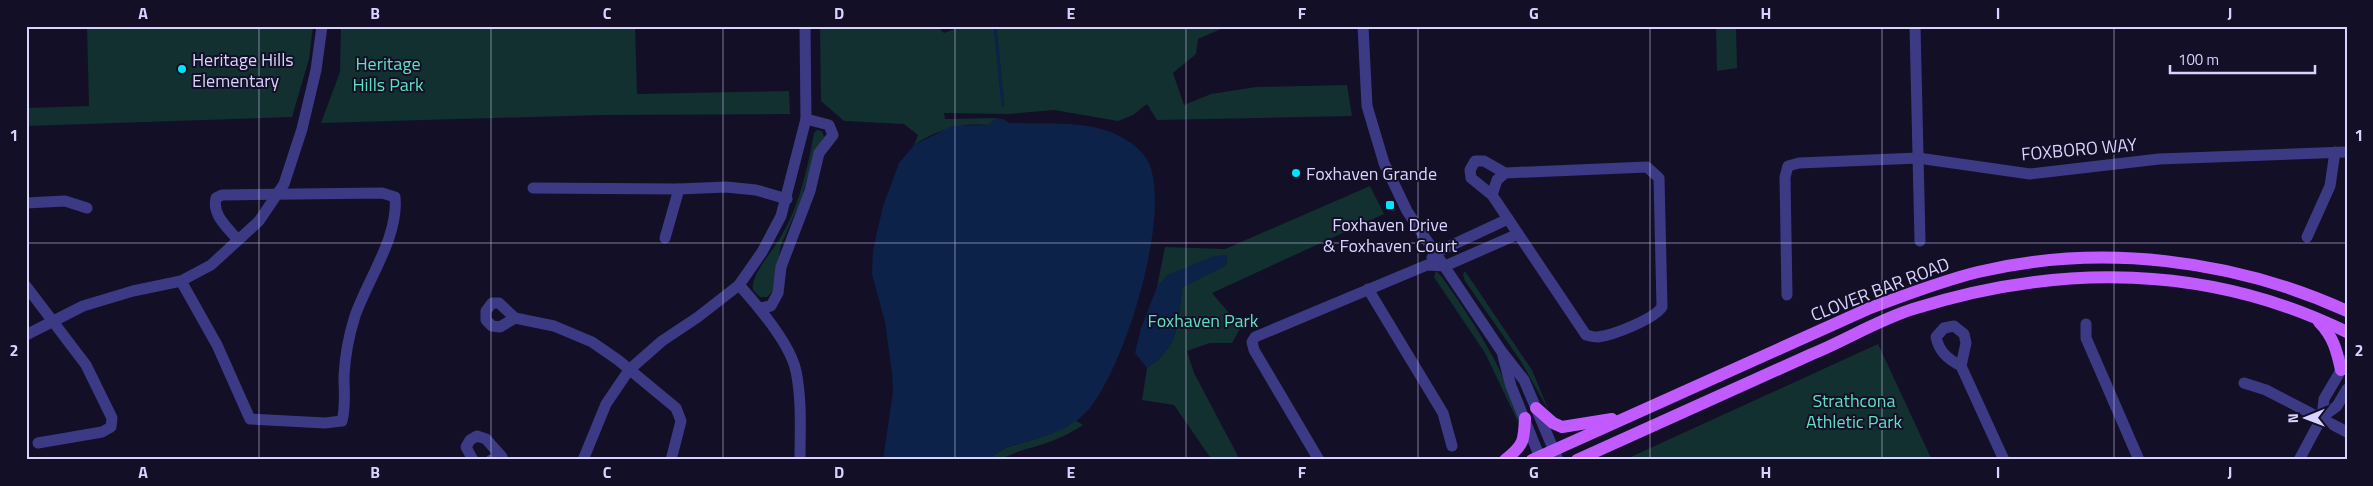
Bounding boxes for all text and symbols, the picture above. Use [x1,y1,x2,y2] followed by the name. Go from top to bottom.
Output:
[138,1,148,25] text: A
[370,1,380,25] text: B
[603,1,612,25] text: C
[834,1,844,25] text: D
[1067,1,1076,25] text: E
[1298,1,1307,25] text: F
[1529,1,1539,25] text: G
[1761,1,1771,25] text: H
[1996,1,2000,25] text: I
[2228,1,2232,25] text: J
[2170,42,2316,74] scale bar
[192,46,294,94] place label: Heritage Hills Elementary
[2178,48,2219,71] text: 100 m
[352,50,424,98] park label: Heritage Hills Park
[176,63,188,75] marker: Heritage Hills Elementary
[10,123,18,147] text: 1
[2355,123,2363,147] text: 1
[2020,130,2138,167] street label: FOXBORO WAY
[1306,160,1437,187] place label: Foxhaven Grande
[1290,167,1302,179] marker: Foxhaven Grande
[1384,199,1396,211] marker: Foxhaven Drive & Foxhaven Court
[1323,211,1458,259] place label: Foxhaven Drive & Foxhaven Court
[1807,250,1953,328] street label: CLOVER BAR ROAD
[1148,307,1259,334] park label: Foxhaven Park
[10,338,18,362] text: 2
[2355,338,2363,362] text: 2
[1806,387,1902,435] park label: Strathcona Athletic Park
[2280,394,2330,444] north arrow
[2282,413,2303,423] text: N
[138,460,148,484] text: A
[370,460,380,484] text: B
[603,460,612,484] text: C
[834,460,844,484] text: D
[1067,460,1076,484] text: E
[1298,460,1307,484] text: F
[1529,460,1539,484] text: G
[1761,460,1771,484] text: H
[1996,460,2000,484] text: I
[2228,460,2232,484] text: J

